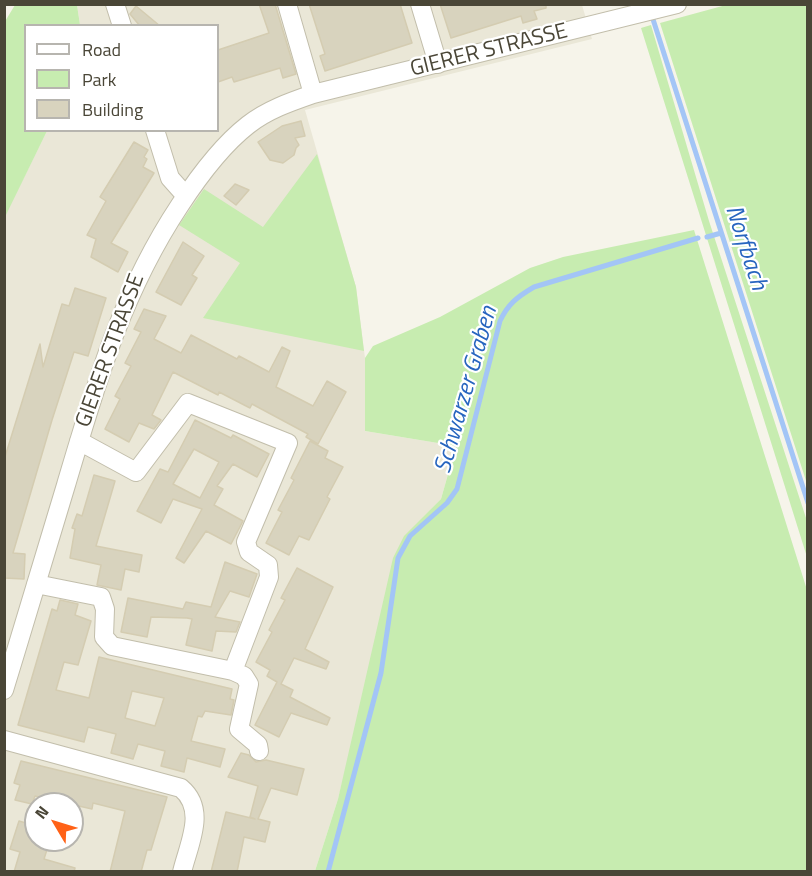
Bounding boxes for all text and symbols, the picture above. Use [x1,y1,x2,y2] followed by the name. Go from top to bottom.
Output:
[408,19,570,83] street label: GIERER STRASSE
[24,24,219,132] legend
[82,36,121,63] text: Road
[82,66,116,93] text: Park
[82,96,143,123] text: Building
[718,202,772,294] water label: Norfbach
[71,271,151,431] street label: GIERER STRASSE
[429,303,505,477] water label: Schwarzer Graben
[24,792,84,852] north arrow
[29,800,54,824] text: N

